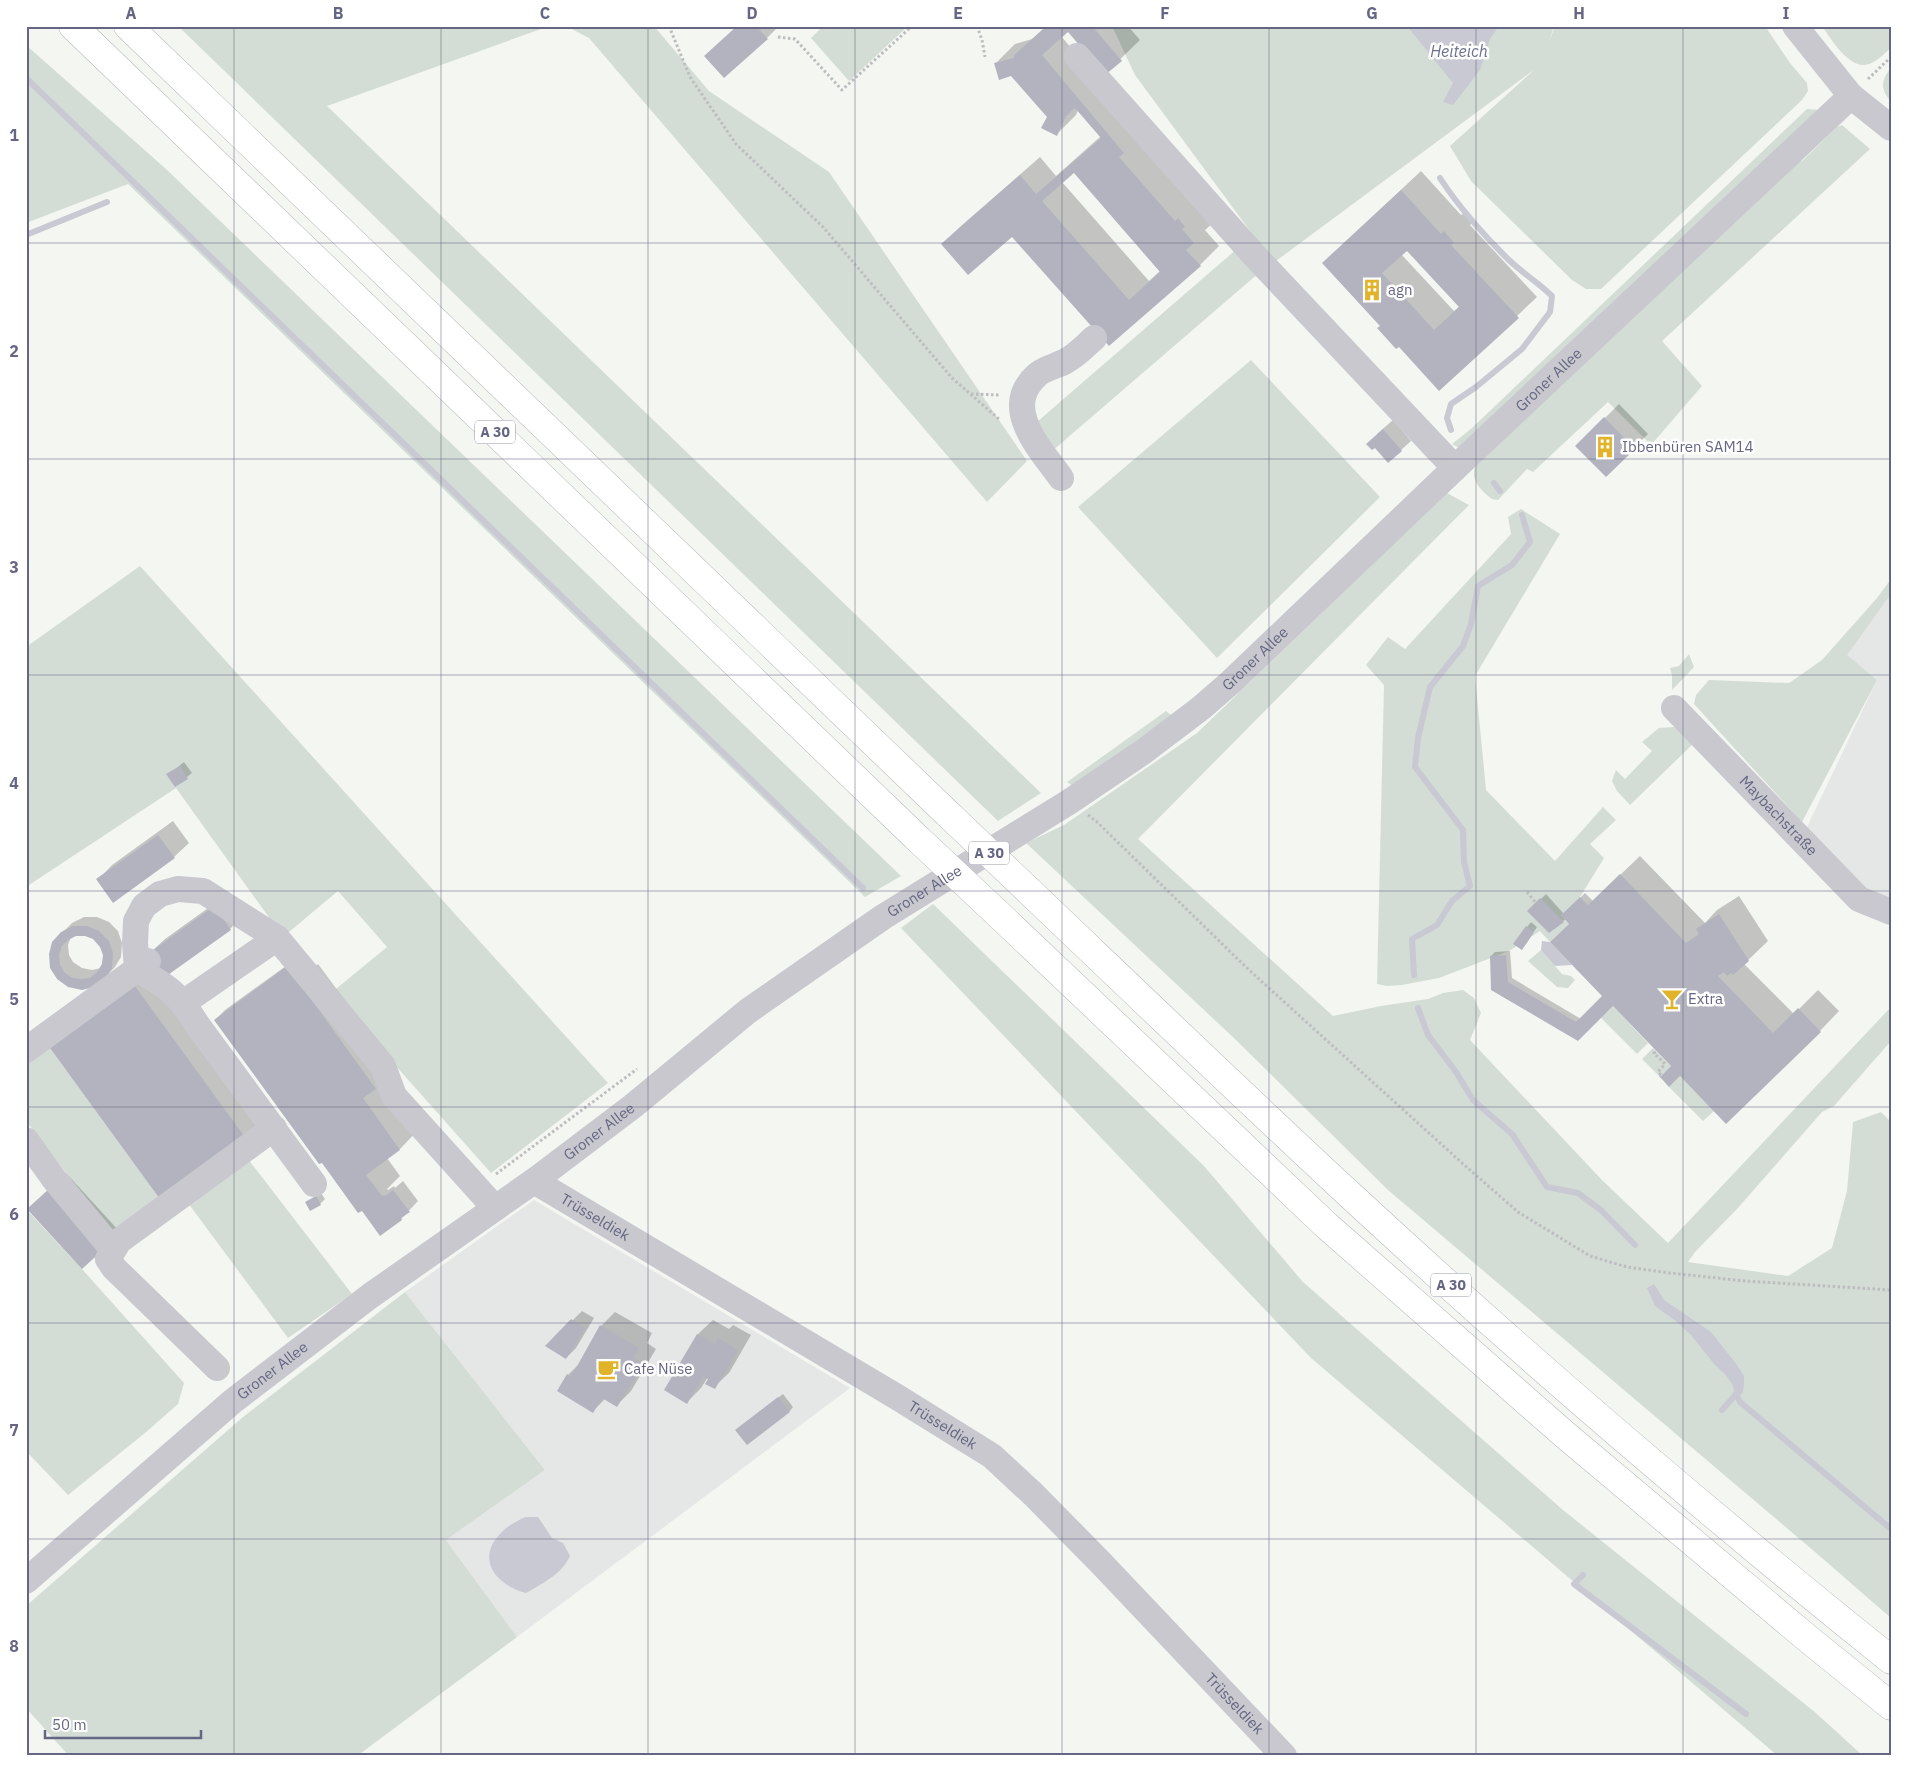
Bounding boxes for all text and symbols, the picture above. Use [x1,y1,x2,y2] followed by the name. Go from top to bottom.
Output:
[126,3,137,23] text: A
[333,3,344,23] text: B
[540,3,550,23] text: C
[746,3,758,23] text: D
[953,3,963,23] text: E
[1160,3,1170,23] text: F
[1366,3,1378,23] text: G
[1573,3,1585,23] text: H
[1783,3,1790,23] text: I
[1430,41,1488,61] water label: Heiteich
[9,125,19,145] text: 1
[1359,277,1385,303] building icon: agn
[1388,280,1412,299] place label: agn
[9,341,19,361] text: 2
[1511,344,1586,415] street label: Groner Allee
[475,421,515,444] road number: A 30
[1592,434,1618,460] building icon: Ibbenbüren SAM14
[1622,437,1754,456] place label: Ibbenbüren SAM14
[9,557,19,577] text: 3
[1218,623,1292,695] street label: Groner Allee
[1736,771,1822,859] street label: Maybachstraße
[9,773,19,793] text: 4
[969,841,1009,864] road number: A 30
[883,861,965,921] street label: Groner Allee
[1659,986,1685,1012] bar icon: Extra
[9,989,19,1009] text: 5
[1688,989,1723,1008] place label: Extra
[560,1098,638,1164] street label: Groner Allee
[557,1189,633,1245] street label: Trüsseldiek
[9,1204,19,1224] text: 6
[1431,1274,1471,1296] road number: A 30
[233,1337,311,1404] street label: Groner Allee
[595,1356,621,1382] cafe icon: Cafe Nüse
[624,1359,693,1378] place label: Cafe Nüse
[905,1396,981,1453] street label: Trüsseldiek
[9,1420,19,1440] text: 7
[9,1636,19,1656] text: 8
[1201,1669,1268,1738] street label: Trüsseldiek
[45,1707,201,1739] scale bar
[52,1715,87,1734] text: 50 m

